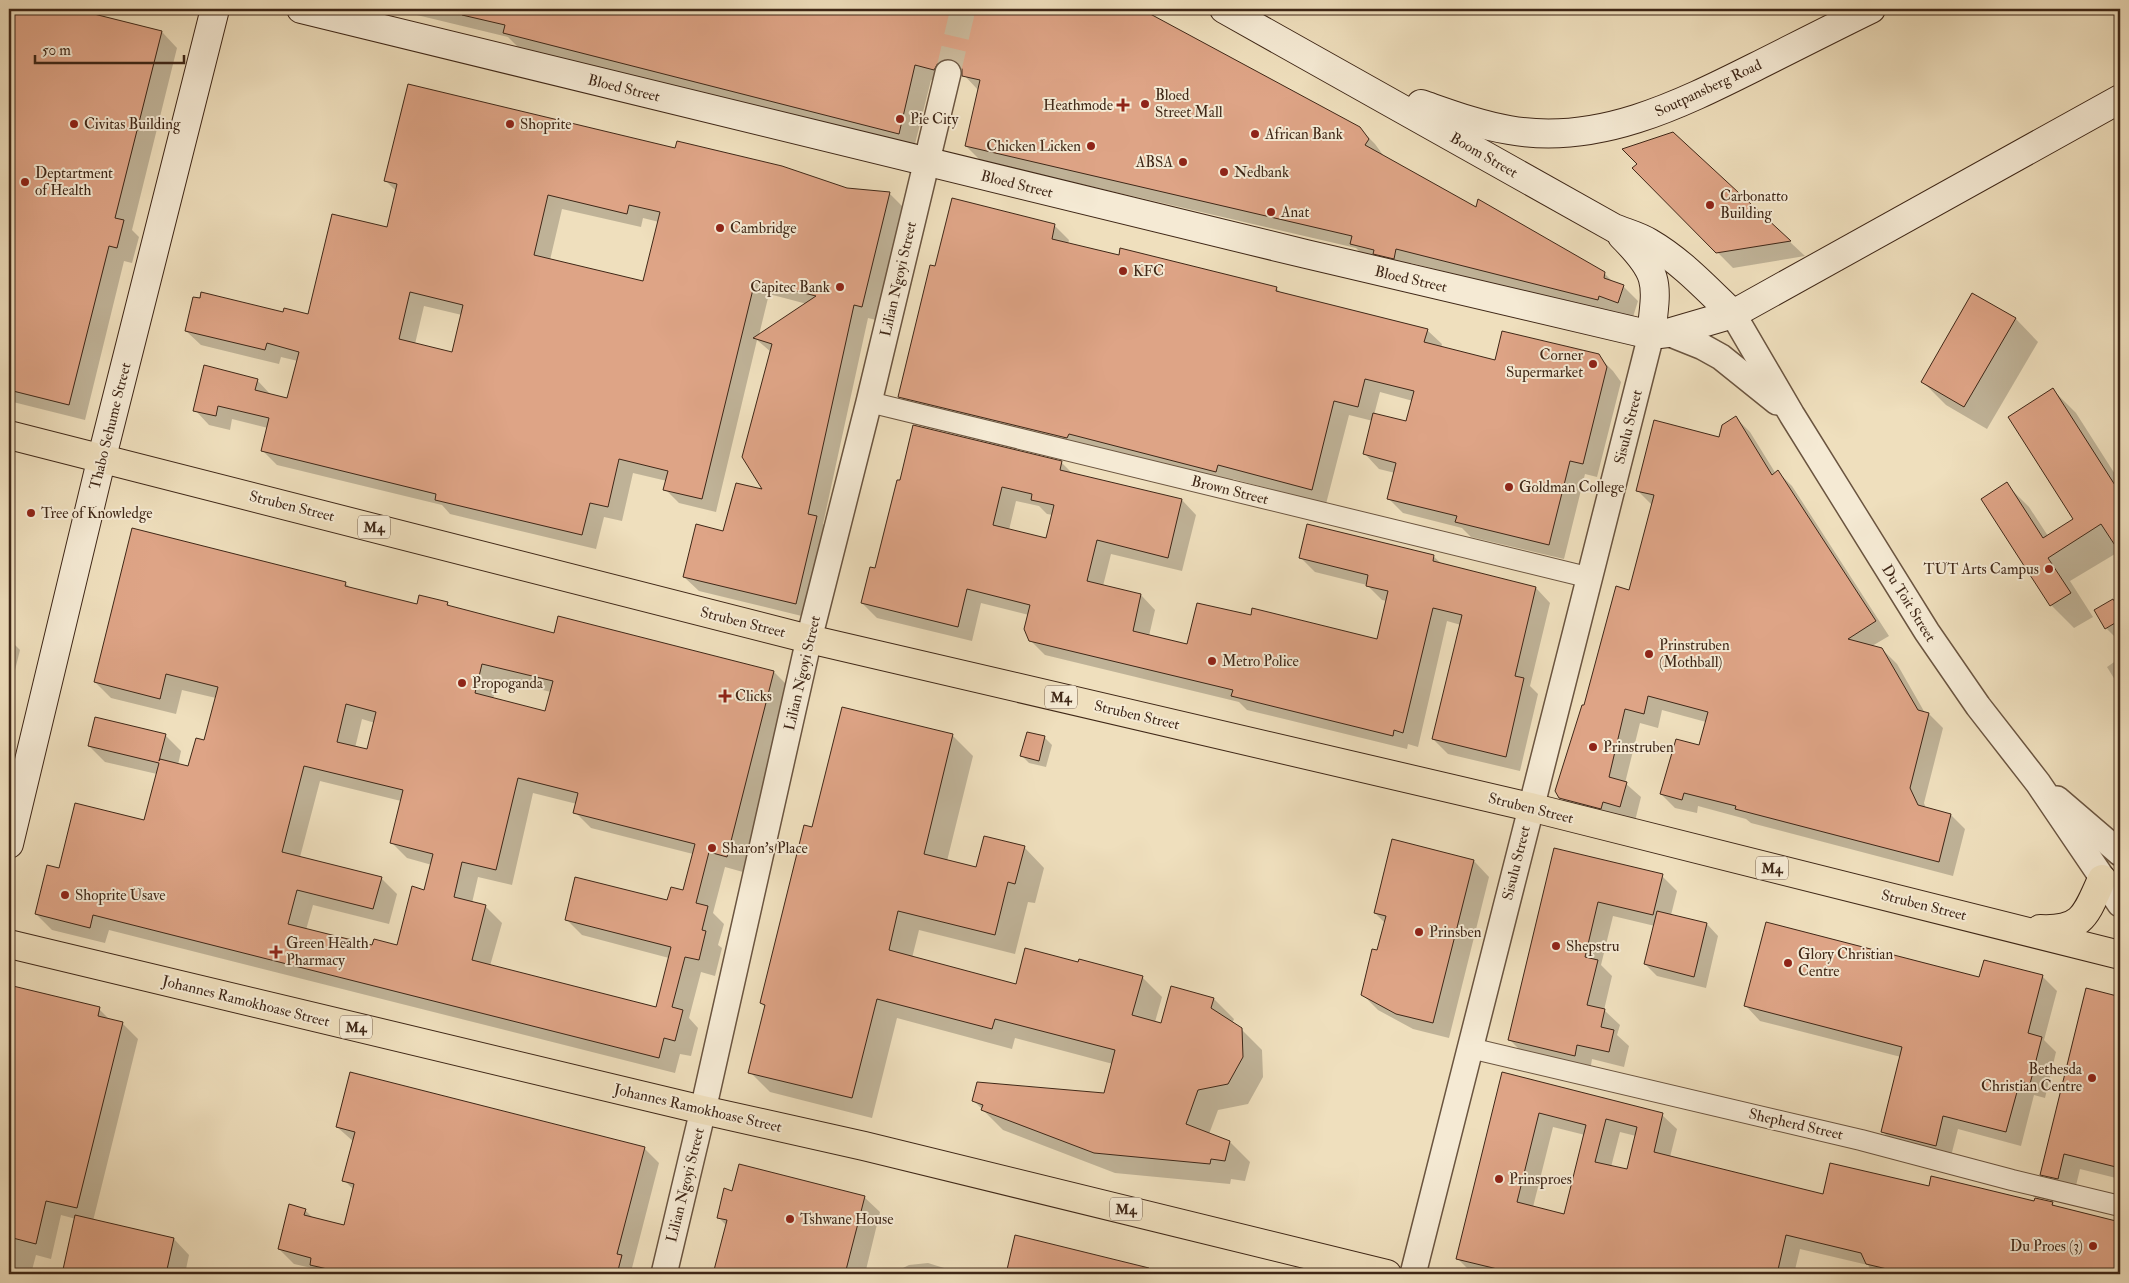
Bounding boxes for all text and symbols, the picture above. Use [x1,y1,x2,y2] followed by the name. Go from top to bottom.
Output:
[35,32,184,64] scale bar
[42,41,71,60] text: 50 m
[1652,55,1766,122] street label: Soutpansberg Road
[586,70,662,107] street label: Bloed Street
[1155,86,1223,122] place label: Bloed Street Mall
[1043,96,1113,115] place label: Heathmode
[1139,98,1151,110] marker: Bloed Street Mall
[1117,99,1129,111] marker: Heathmode
[910,110,959,129] place label: Pie City
[894,113,906,125] marker: Pie City
[84,115,181,134] place label: Civitas Building
[520,115,572,135] place label: Shoprite
[68,118,80,130] marker: Civitas Building
[504,118,516,130] marker: Shoprite
[1264,125,1343,144] place label: African Bank
[1249,128,1261,140] marker: African Bank
[1446,128,1521,183] street label: Boom Street
[986,137,1081,156] place label: Chicken Licken
[1085,140,1097,152] marker: Chicken Licken
[1135,153,1173,172] place label: ABSA
[1177,156,1189,168] marker: ABSA
[1234,163,1289,182] place label: Nedbank
[35,164,113,200] place label: Deptartment of Health
[979,166,1055,203] street label: Bloed Street
[1218,166,1230,178] marker: Nedbank
[19,176,31,188] marker: Deptartment of Health
[1720,187,1788,223] place label: Carbonatto Building
[1704,199,1716,211] marker: Carbonatto Building
[1280,203,1309,222] place label: Anat
[1265,206,1277,218] marker: Anat
[730,219,797,238] place label: Cambridge
[876,220,921,338] street label: Lilian Ngoyi Street
[714,222,726,234] marker: Cambridge
[1133,262,1164,281] place label: KFC
[1373,262,1449,297] street label: Bloed Street
[1117,265,1129,277] marker: KFC
[750,278,830,298] place label: Capitec Bank
[834,281,846,293] marker: Capitec Bank
[1506,346,1583,383] place label: Corner Supermarket
[1587,358,1599,370] marker: Corner Supermarket
[86,361,135,492] street label: Thabo Sehume Street
[1610,388,1647,466] street label: Sisulu Street
[1189,472,1270,509] street label: Brown Street
[1519,478,1624,497] place label: Goldman College
[1503,481,1515,493] marker: Goldman College
[247,487,337,526] street label: Struben Street
[41,504,153,523] place label: Tree of Knowledge
[25,507,37,519] marker: Tree of Knowledge
[358,516,390,538] road number: M4
[1924,560,2039,580] place label: TUT Arts Campus
[1877,561,1940,646] street label: Du Toit Street
[2043,563,2055,575] marker: TUT Arts Campus
[698,603,788,642] street label: Struben Street
[780,614,825,732] street label: Lilian Ngoyi Street
[1659,636,1730,672] place label: Prinstruben (Mothball)
[1643,648,1655,660] marker: Prinstruben (Mothball)
[1222,652,1299,671] place label: Metro Police
[1206,655,1218,667] marker: Metro Police
[472,674,544,694] place label: Propoganda
[456,677,468,689] marker: Propoganda
[1045,686,1077,709] road number: M4
[735,687,772,706] place label: Clicks
[719,690,731,702] marker: Clicks
[1092,696,1182,735] street label: Struben Street
[1603,738,1674,757] place label: Prinstruben
[1587,741,1599,753] marker: Prinstruben
[1486,789,1576,828] street label: Struben Street
[1498,824,1535,902] street label: Sisulu Street
[722,839,808,858] place label: Sharon's Place
[706,842,718,854] marker: Sharon's Place
[1756,856,1788,880] road number: M4
[75,886,166,906] place label: Shoprite Usave
[1879,886,1969,925] street label: Struben Street
[59,889,71,901] marker: Shoprite Usave
[1429,923,1482,942] place label: Prinsben
[1413,926,1425,938] marker: Prinsben
[286,934,369,970] place label: Green Health Pharmacy
[1566,937,1620,957] place label: Shepstru
[1550,940,1562,952] marker: Shepstru
[1798,945,1894,981] place label: Glory Christian Centre
[270,946,282,958] marker: Green Health Pharmacy
[1782,957,1794,969] marker: Glory Christian Centre
[159,971,332,1032] street label: Johannes Ramokhoase Street
[340,1016,372,1038] road number: M4
[1981,1060,2083,1096] place label: Bethesda Christian Centre
[2086,1072,2098,1084] marker: Bethesda Christian Centre
[611,1080,784,1138] street label: Johannes Ramokhoase Street
[1747,1104,1845,1146] street label: Shepherd Street
[662,1126,709,1244] street label: Lilian Ngoyi Street
[1509,1170,1572,1190] place label: Prinsproes
[1493,1173,1505,1185] marker: Prinsproes
[1110,1198,1142,1220] road number: M4
[800,1210,893,1229] place label: Tshwane House
[784,1213,796,1225] marker: Tshwane House
[2010,1237,2083,1256] place label: Du Proes (3)
[2087,1240,2099,1252] marker: Du Proes (3)

